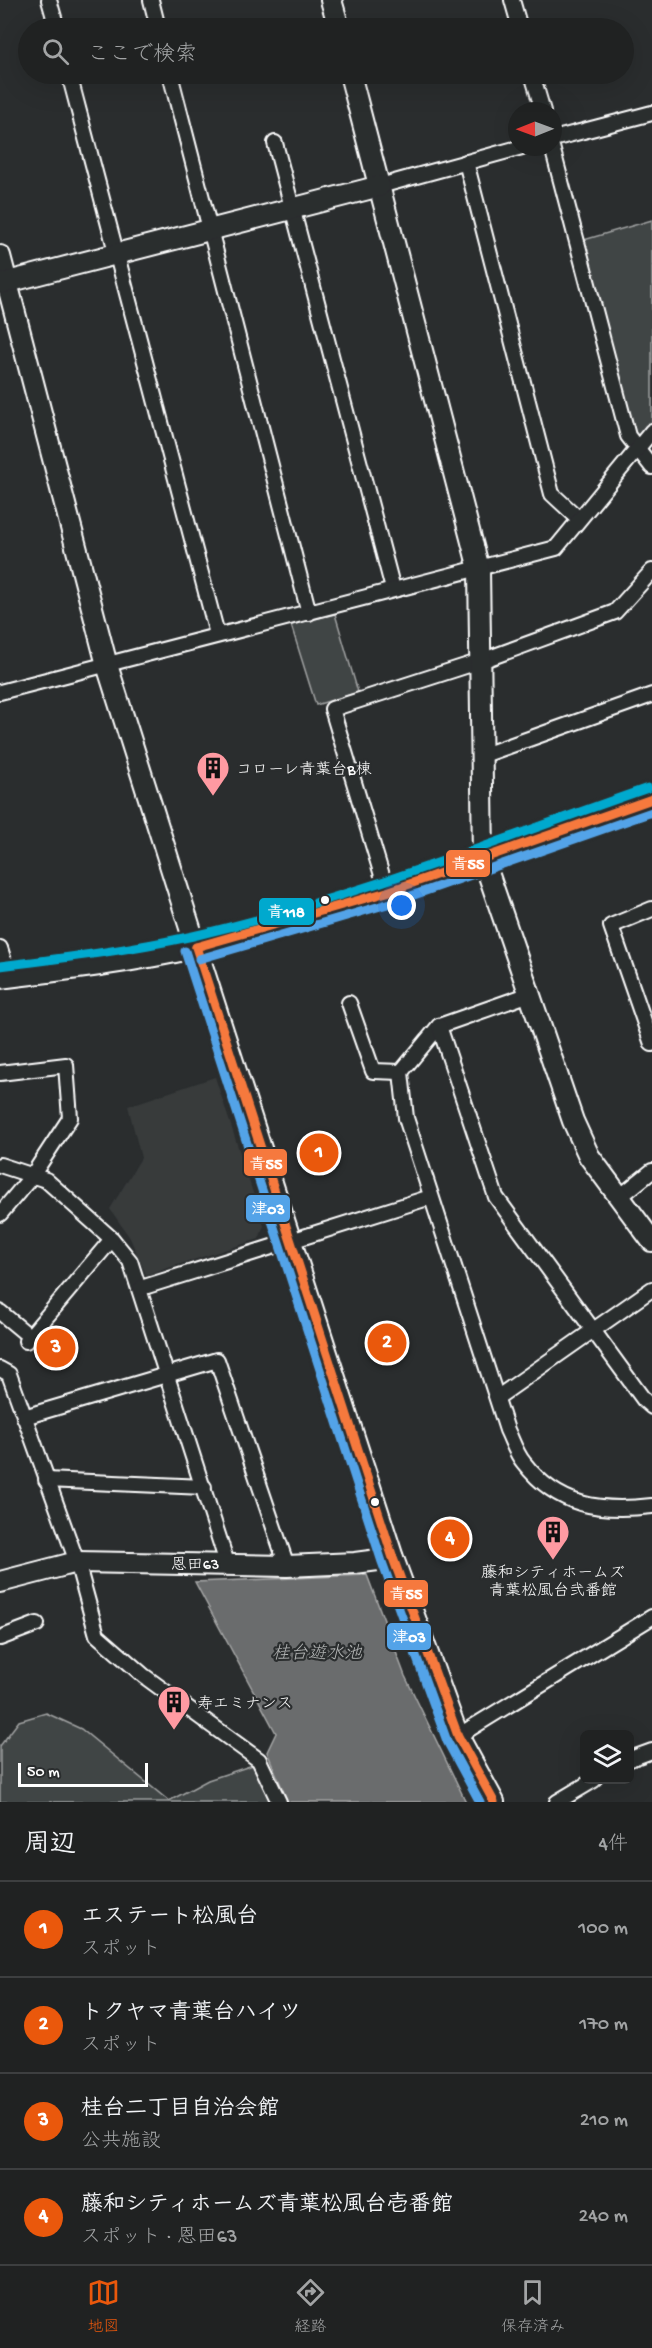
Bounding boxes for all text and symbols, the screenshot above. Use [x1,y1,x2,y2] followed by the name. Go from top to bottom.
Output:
[18,18,634,84] search box
[39,35,72,68] icon: search
[87,43,197,69] text: ここで検索
[508,102,562,156] north arrow
[195,750,231,797] building icon: コローレ青葉台B棟
[236,760,372,781] place label: コローレ青葉台B棟
[445,849,491,878] line badge: 青55
[452,855,485,876] text: 青55
[387,891,416,920] your location
[319,894,331,906] unlabelled marker
[258,897,315,926] line badge: 青118
[267,903,305,924] text: 青118
[300,1130,338,1176] pin: 1
[243,1148,288,1177] line badge: 青55
[250,1155,283,1176] text: 青55
[245,1194,291,1223] line badge: 津03
[251,1200,285,1221] text: 津03
[368,1320,406,1366] pin: 2
[36,1326,76,1370] pin: 3
[369,1496,381,1508] unlabelled marker
[535,1514,571,1561] building icon: 藤和シティホームズ 青葉松風台弐番館
[430,1516,470,1562] pin: 4
[171,1556,219,1576] street label: 恩田63
[481,1564,625,1602] place label: 藤和シティホームズ 青葉松風台弐番館
[383,1579,429,1608] line badge: 青55
[390,1585,423,1606] text: 青55
[386,1622,432,1651] line badge: 津03
[392,1628,426,1649] text: 津03
[272,1643,363,1665] water label: 桂台遊水池
[156,1684,192,1731] building icon: 寿エミナンス
[197,1695,293,1715] place label: 寿エミナンス
[580,1730,634,1784] map controls
[580,1730,634,1784] button: layers
[18,1760,148,1788] scale bar
[27,1764,60,1783] text: 50 m
[24,1831,76,1862] text: 周辺
[599,1834,628,1857] text: 4件
[81,1905,258,1931] text: エステート松風台
[39,1918,48,1941] text: 1
[578,1918,628,1941] text: 100 m
[81,1939,161,1962] text: スポット
[81,2001,301,2027] text: トクヤマ青葉台ハイツ
[39,2014,48,2037] text: 2
[579,2014,628,2037] text: 170 m
[81,2035,161,2058] text: スポット
[81,2097,279,2123] text: 桂台二丁目自治会館
[38,2110,49,2133] text: 3
[580,2110,628,2133] text: 210 m
[81,2131,161,2154] text: 公共施設
[81,2193,453,2219] text: 藤和シティホームズ青葉松風台壱番館
[39,2206,48,2229] text: 4
[578,2206,628,2229] text: 240 m
[81,2227,237,2250] text: スポット · 恩田63
[87,2276,120,2338] tab: 地図
[294,2276,327,2338] tab: 経路
[501,2276,565,2338] tab: 保存済み

